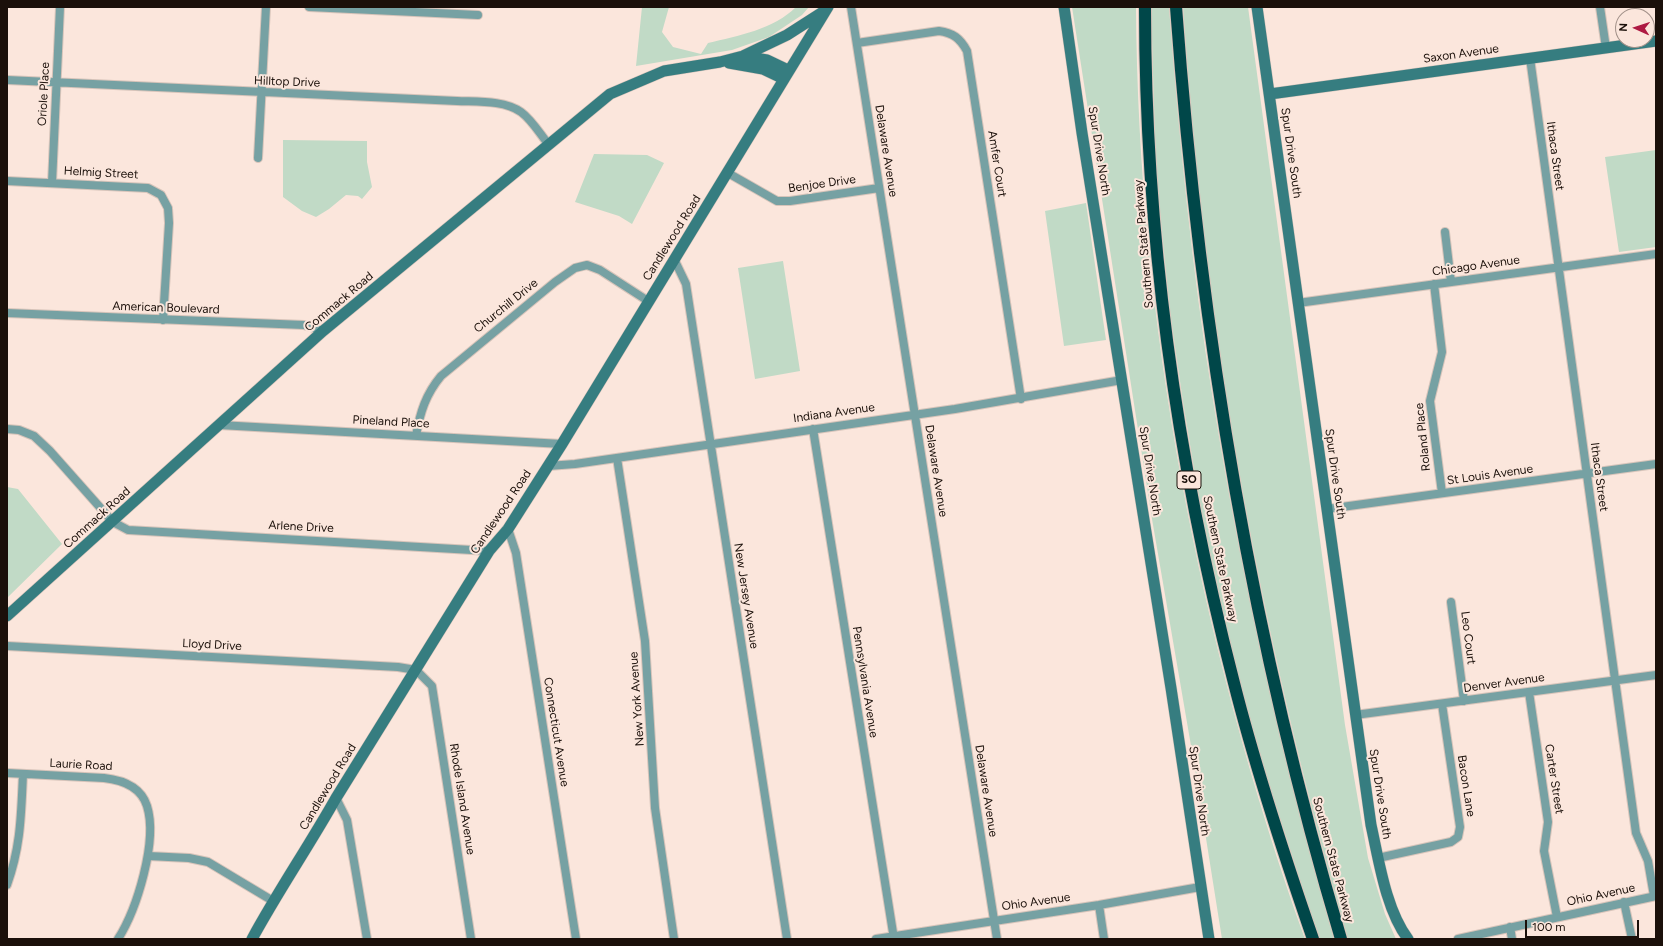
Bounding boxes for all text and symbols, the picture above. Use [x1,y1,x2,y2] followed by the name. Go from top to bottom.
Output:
[1615,8,1655,48] north arrow
[1617,23,1630,32] text: N
[1422,42,1500,66] street label: Saxon Avenue
[35,62,53,126] street label: Oriole Place
[254,74,320,90] street label: Hilltop Drive
[872,104,900,198] street label: Delaware Avenue
[1085,105,1113,197] street label: Spur Drive North
[1278,107,1304,199] street label: Spur Drive South
[1543,120,1567,192] street label: Ithaca Street
[985,130,1009,198] street label: Amfer Court
[63,164,139,182] street label: Helmig Street
[787,172,857,196] street label: Benjoe Drive
[1131,179,1157,309] street label: Southern State Parkway
[640,192,704,284] street label: Candlewood Road
[1431,253,1521,279] street label: Chicago Avenue
[302,269,376,335] street label: Commack Road
[471,276,541,336] street label: Churchill Drive
[112,299,220,317] street label: American Boulevard
[792,400,876,426] street label: Indiana Avenue
[1412,402,1434,472] street label: Roland Place
[352,413,430,431] street label: Pineland Place
[922,424,950,518] street label: Delaware Avenue
[1136,425,1164,517] street label: Spur Drive North
[1322,428,1348,520] street label: Spur Drive South
[1587,441,1611,513] street label: Ithaca Street
[1446,462,1534,488] street label: St Louis Avenue
[468,467,534,557] street label: Candlewood Road
[1177,471,1201,489] road number: SO
[61,484,133,552] street label: Commack Road
[1200,494,1240,624] street label: Southern State Parkway
[268,518,334,536] street label: Arlene Drive
[731,542,761,650] street label: New Jersey Avenue
[1458,611,1478,665] street label: Leo Court
[849,625,881,739] street label: Pennsylvania Avenue
[182,636,242,654] street label: Lloyd Drive
[627,651,647,747] street label: New York Avenue
[1463,670,1545,696] street label: Denver Avenue
[540,676,572,788] street label: Connecticut Avenue
[297,741,359,833] street label: Candlewood Road
[446,742,478,856] street label: Rhode Island Avenue
[1541,743,1567,815] street label: Carter Street
[972,744,1000,838] street label: Delaware Avenue
[1186,745,1212,837] street label: Spur Drive North
[1366,748,1394,840] street label: Spur Drive South
[1454,754,1478,818] street label: Bacon Lane
[49,756,113,774] street label: Laurie Road
[1309,796,1357,924] street label: Southern State Parkway
[1566,881,1636,909] street label: Ohio Avenue
[1001,890,1071,914] street label: Ohio Avenue
[1527,912,1641,938] scale bar
[1532,920,1566,934] text: 100 m

